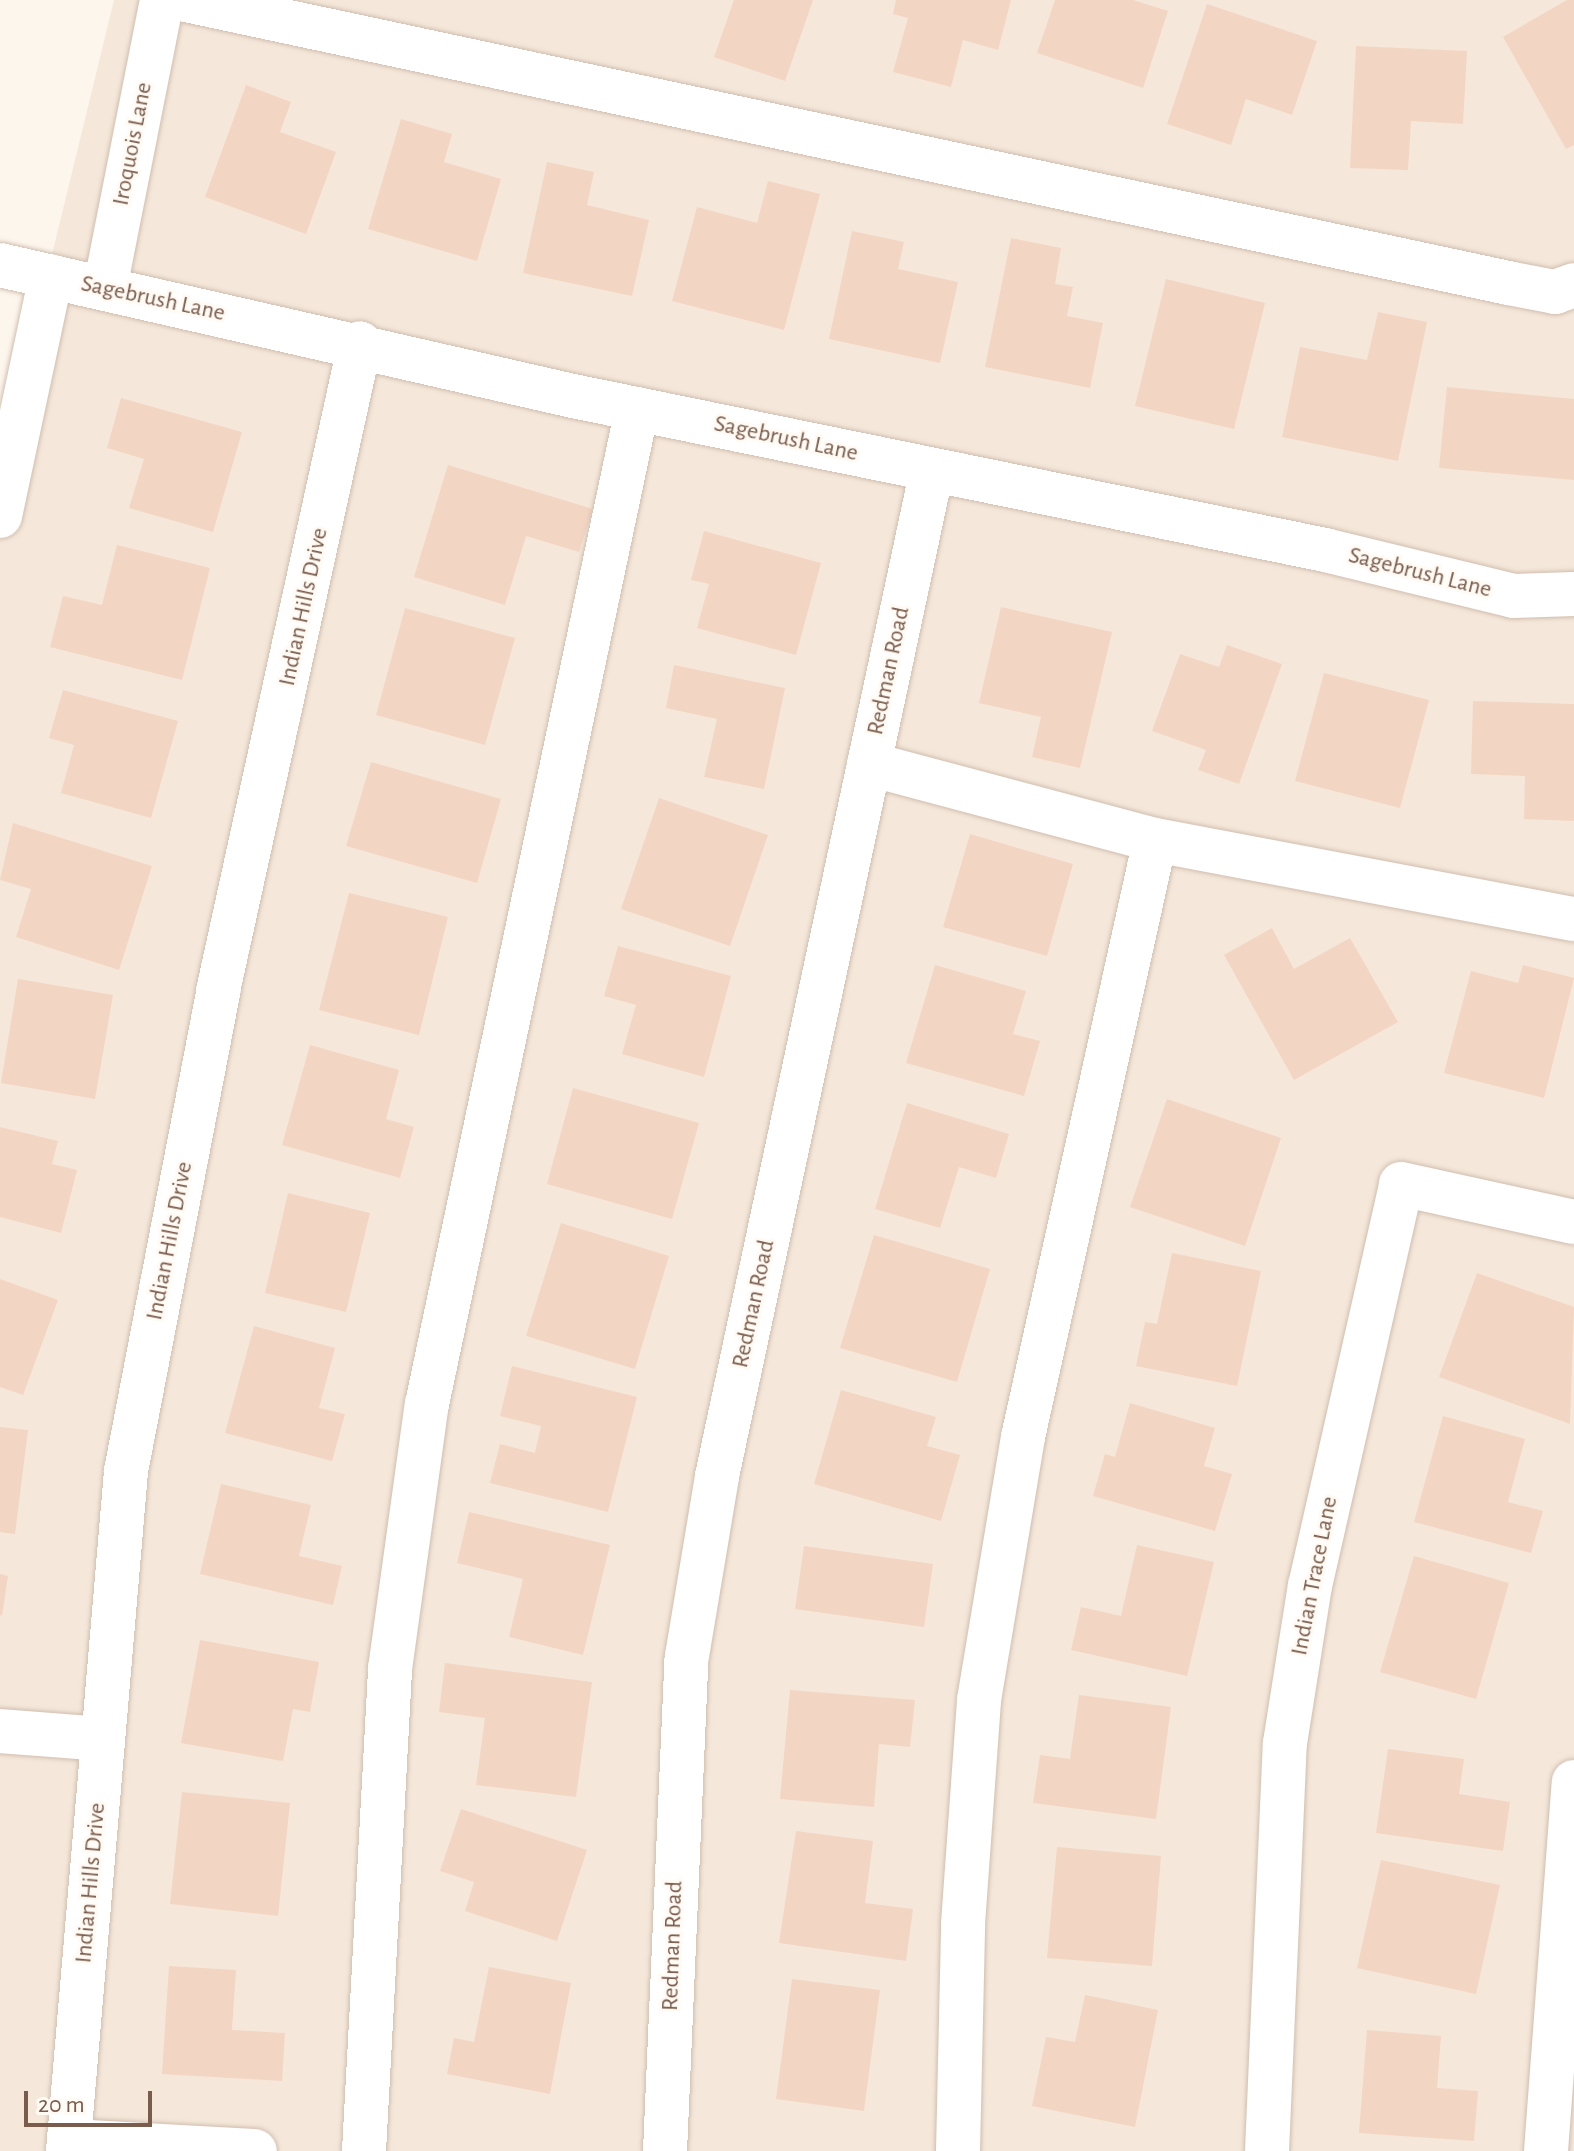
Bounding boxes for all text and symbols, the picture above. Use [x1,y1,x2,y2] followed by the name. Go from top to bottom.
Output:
[107,80,159,208] street label: Iroquois Lane
[78,270,228,328] street label: Sagebrush Lane
[711,410,861,468] street label: Sagebrush Lane
[273,525,335,689] street label: Indian Hills Drive
[1346,541,1494,605] street label: Sagebrush Lane
[861,604,917,738] street label: Redman Road
[141,1159,199,1323] street label: Indian Hills Drive
[726,1237,782,1371] street label: Redman Road
[1285,1494,1345,1658] street label: Indian Trace Lane
[70,1802,112,1964] street label: Indian Hills Drive
[656,1880,690,2012] street label: Redman Road
[28,2075,156,2125] scale bar
[38,2093,85,2117] text: 20 m

